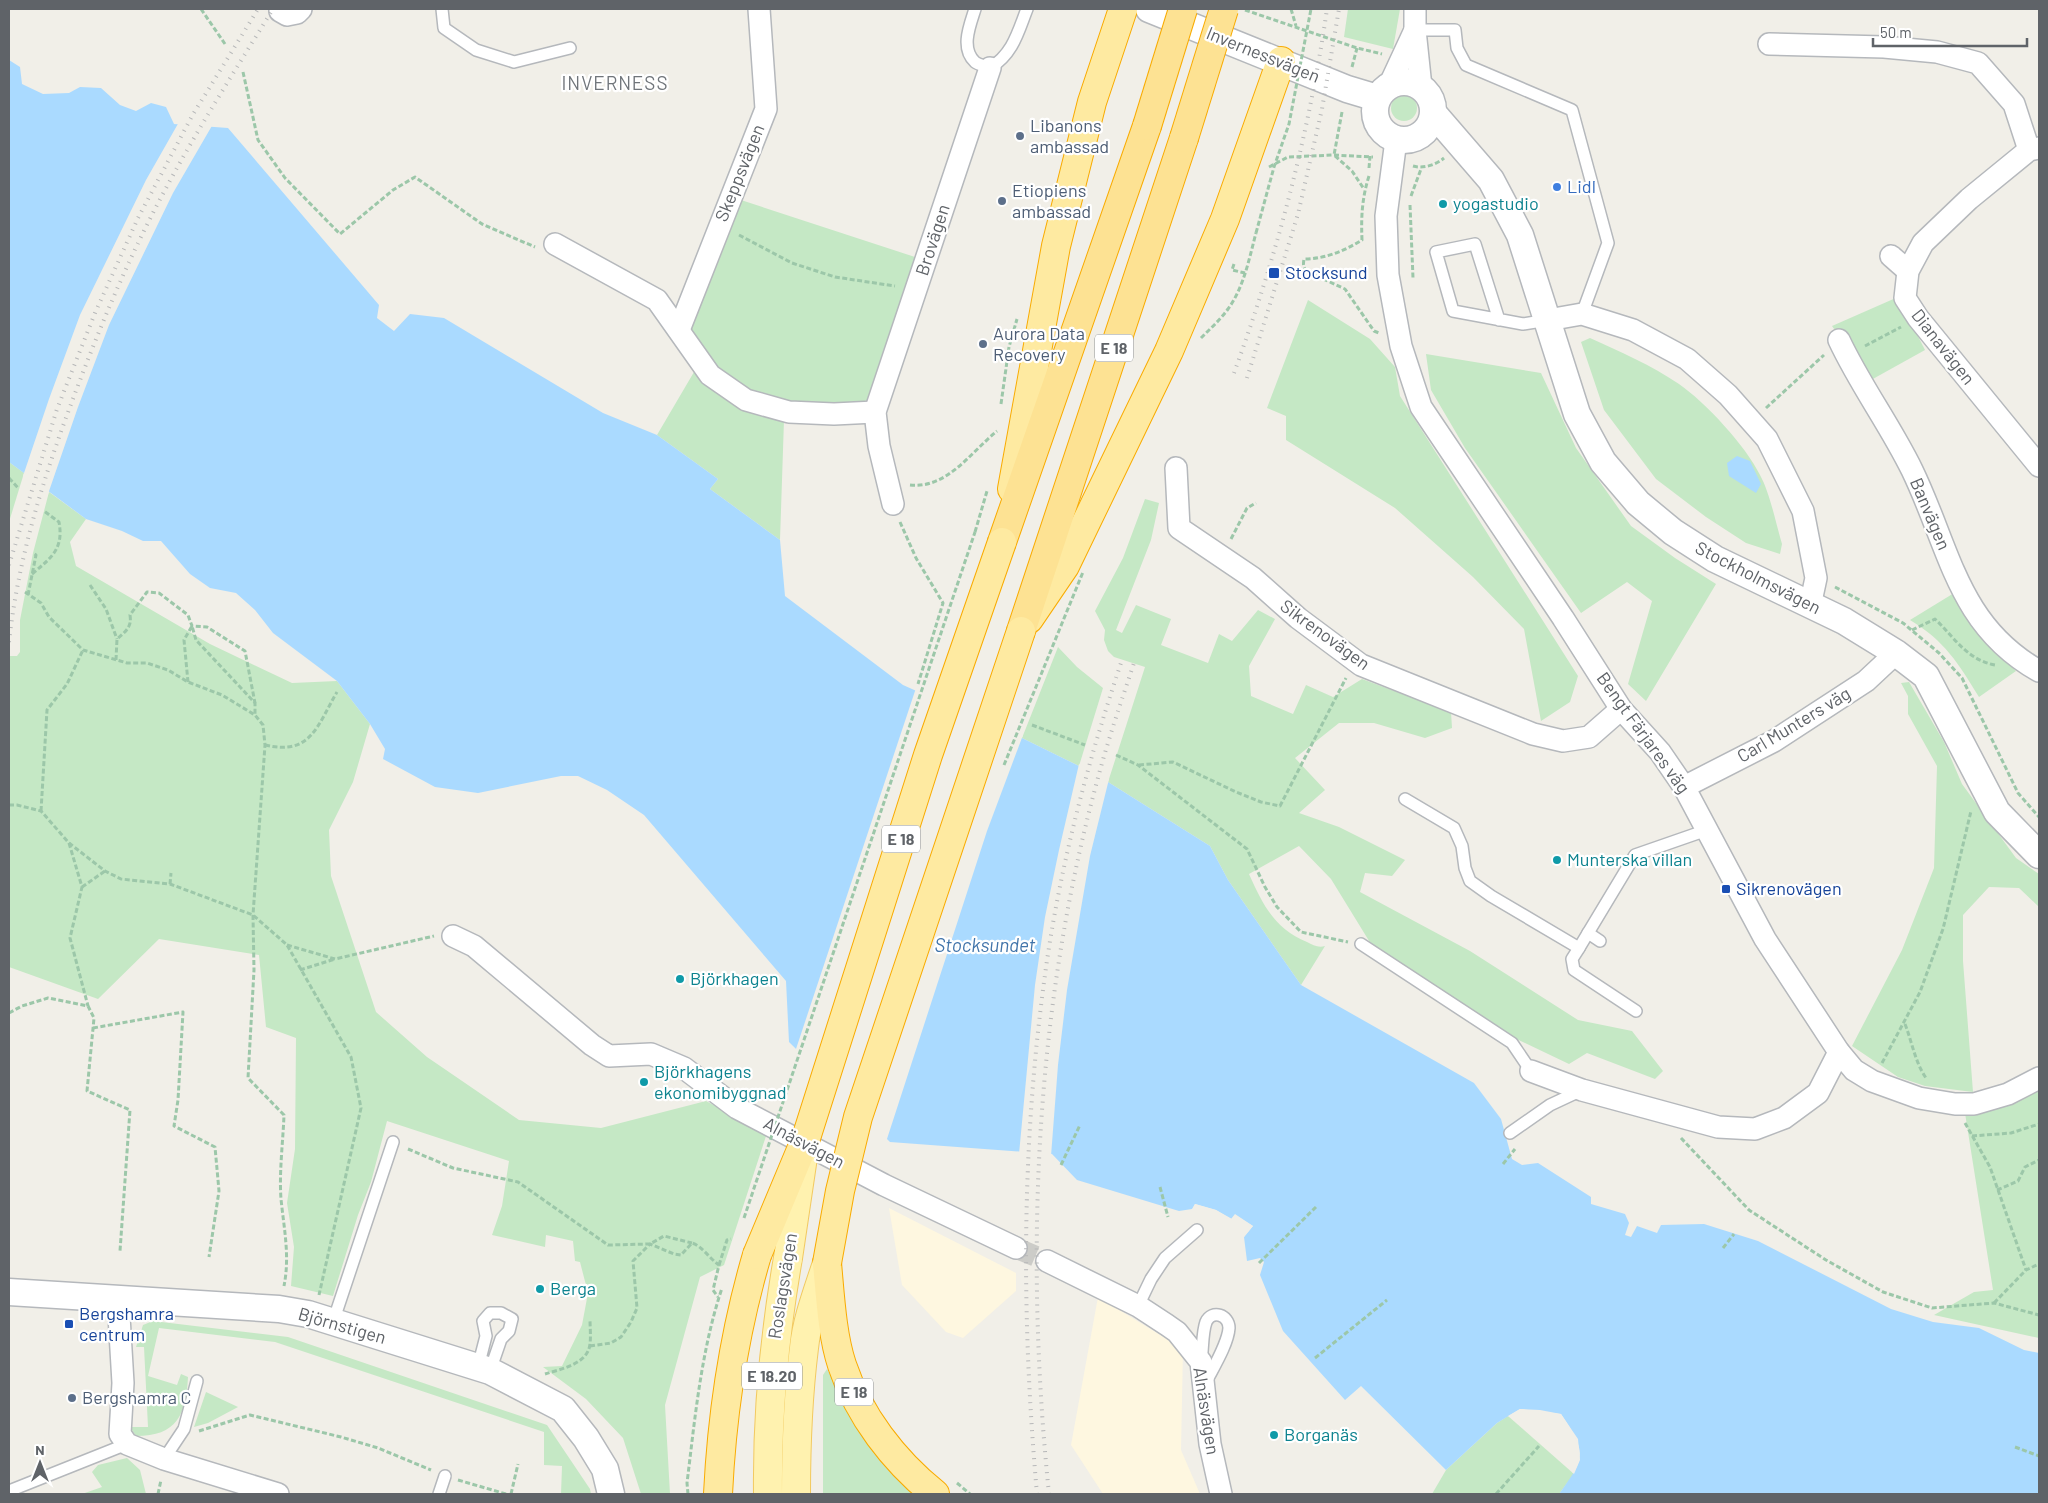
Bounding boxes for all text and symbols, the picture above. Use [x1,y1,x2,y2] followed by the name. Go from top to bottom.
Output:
[1873,15,2027,47] scale bar
[1203,21,1323,87] street label: Invernessvägen
[1880,23,1912,41] text: 50 m
[561,71,669,94] district label: INVERNESS
[1030,114,1109,157] place label: Libanons ambassad
[710,121,769,225] street label: Skeppsvägen
[1014,130,1026,142] marker: Libanons ambassad
[1567,175,1596,197] place label: Lidl
[1012,179,1091,222] place label: Etiopiens ambassad
[1551,181,1563,193] marker: Lidl
[1453,192,1539,214] place label: yogastudio
[996,195,1008,207] marker: Etiopiens ambassad
[1437,198,1449,210] marker: yogastudio
[910,201,954,278] street label: Brovägen
[1285,261,1368,283] place label: Stocksund
[1267,266,1281,280] marker: Stocksund
[1907,304,1980,389] street label: Dianavägen
[993,322,1085,365] place label: Aurora Data Recovery
[1095,334,1133,362] road number: E 18
[977,338,989,350] marker: Aurora Data Recovery
[1906,474,1956,553] street label: Banvägen
[1692,536,1825,618] street label: Stockholmsvägen
[1276,594,1375,674] street label: Sikrenovägen
[1592,667,1695,797] street label: Bengt Färjares väg
[1733,682,1854,767] street label: Carl Munters väg
[882,826,920,852] road number: E 18
[1567,848,1692,870] place label: Munterska villan
[1551,854,1563,866] marker: Munterska villan
[1736,877,1842,899] place label: Sikrenovägen
[1720,883,1732,895] marker: Sikrenovägen
[935,933,1036,956] water label: Stocksundet
[690,967,779,989] place label: Björkhagen
[674,973,686,985] marker: Björkhagen
[654,1060,787,1103] place label: Björkhagens ekonomibyggnad
[638,1076,650,1088] marker: Björkhagens ekonomibyggnad
[760,1112,849,1173] street label: Alnäsvägen
[763,1231,801,1340] street label: Roslagsvägen
[550,1277,596,1299] place label: Berga
[534,1283,546,1295] marker: Berga
[79,1302,174,1345] place label: Bergshamra centrum
[296,1302,389,1348] street label: Björnstigen
[63,1318,75,1330] marker: Bergshamra centrum
[742,1362,802,1390] road number: E 18.20
[1189,1365,1225,1456] street label: Alnäsvägen
[835,1378,873,1405] road number: E 18
[82,1386,191,1408] place label: Bergshamra C
[66,1392,78,1404] marker: Bergshamra C
[1284,1423,1358,1445] place label: Borganäs
[1268,1429,1280,1441] marker: Borganäs
[15,1438,65,1488] north arrow
[35,1441,45,1458] text: N

